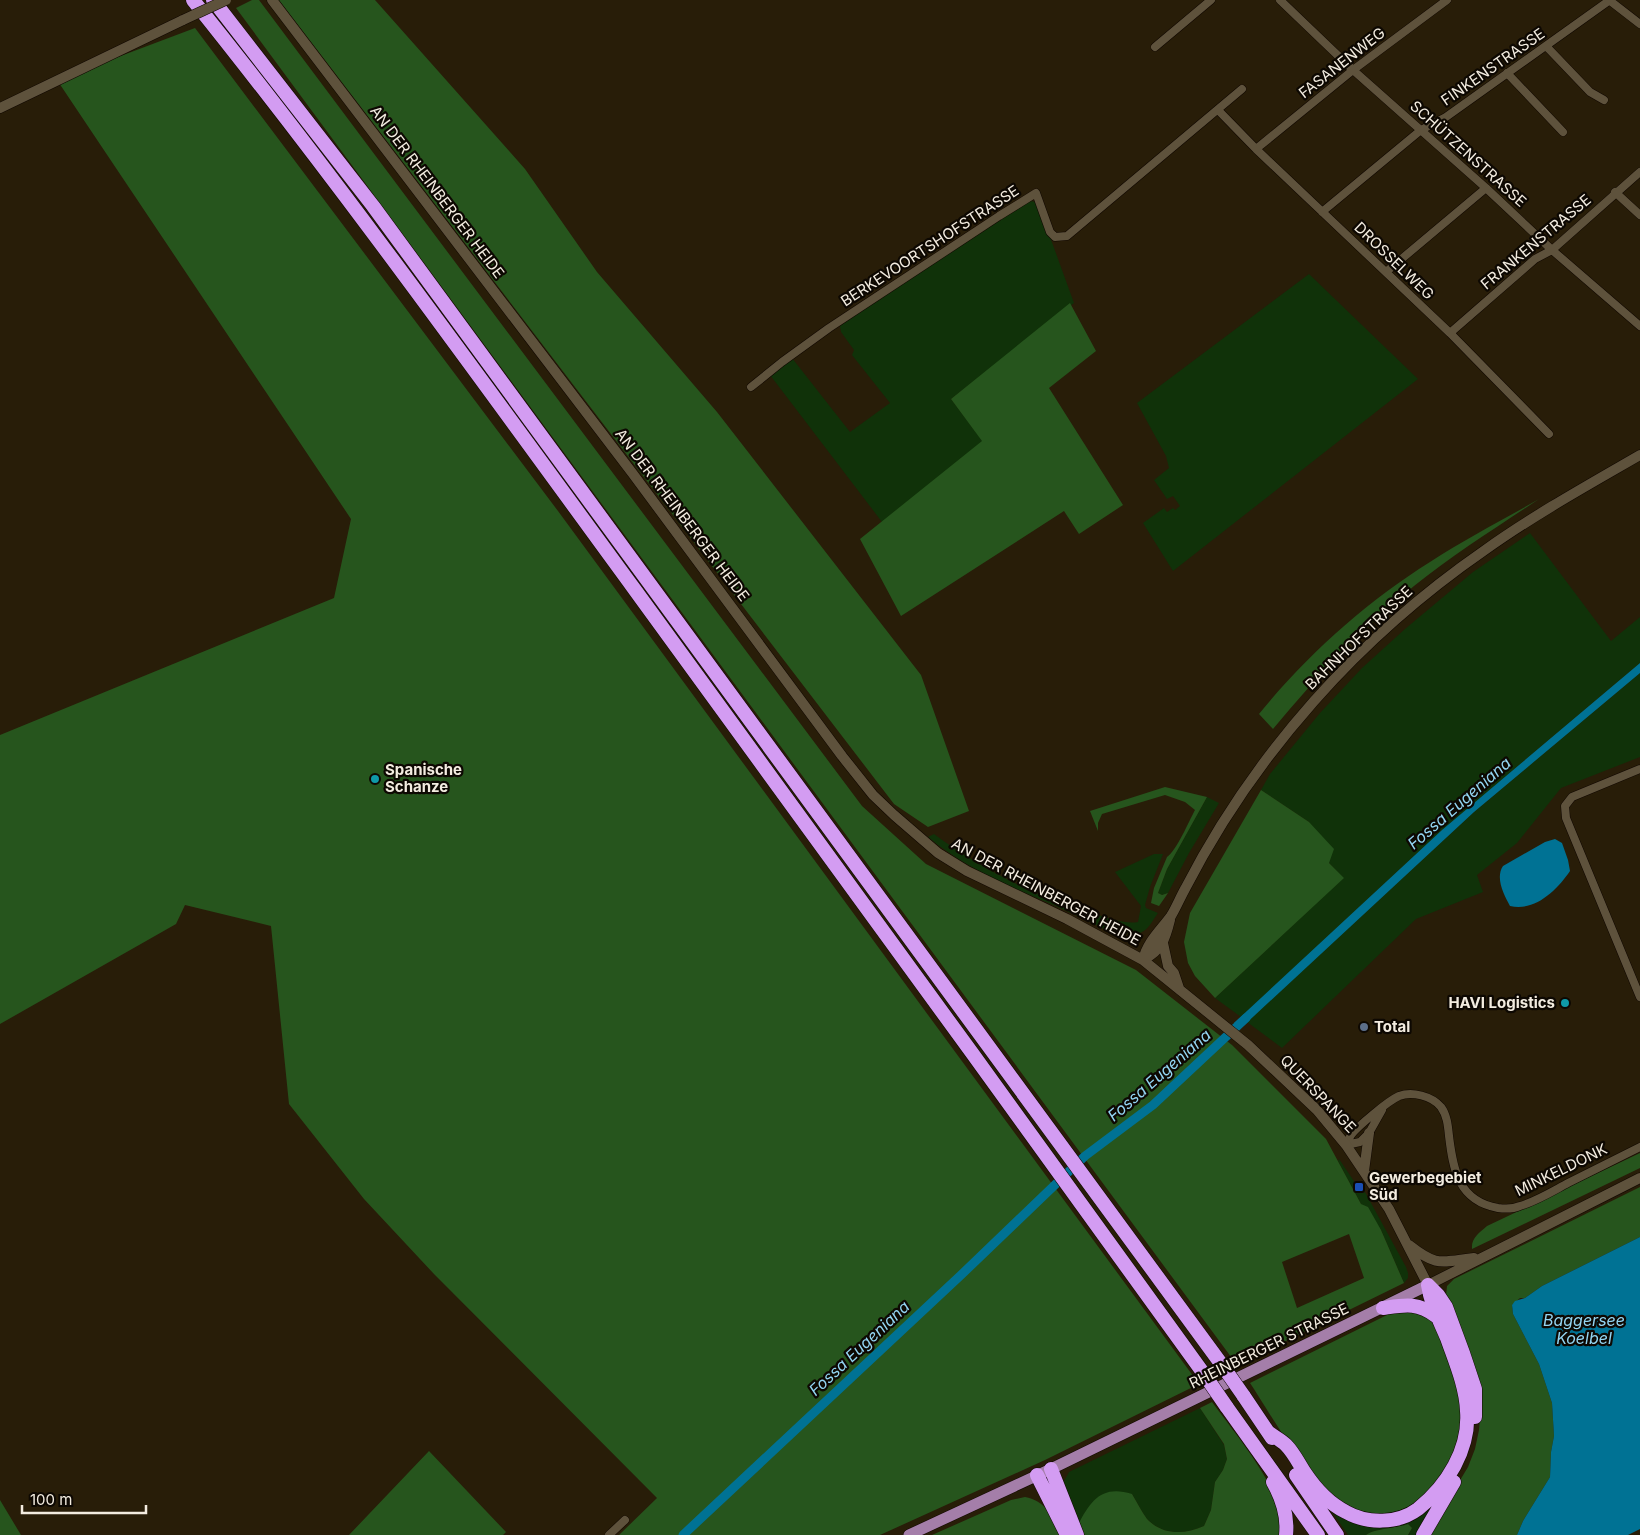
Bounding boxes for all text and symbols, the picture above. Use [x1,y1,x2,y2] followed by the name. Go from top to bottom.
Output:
[1295,23,1389,102] street label: FASANENWEG
[1437,24,1548,109] street label: FINKENSTRASSE
[1406,96,1530,211] street label: SCHÜTZENSTRASSE
[366,102,509,282] street label: AN DER RHEINBERGER HEIDE
[837,181,1022,310] street label: BERKEVOORTSHOFSTRASSE
[1477,190,1595,293] street label: FRANKENSTRASSE
[1350,218,1438,303] street label: DROSSELWEG
[611,425,754,605] street label: AN DER RHEINBERGER HEIDE
[1301,582,1416,694] street label: BAHNHOFSTRASSE
[1403,753,1515,853] water label: Fossa Eugeniana
[385,760,462,796] place label: Spanische Schanze
[369,773,381,785] marker: Spanische Schanze
[948,834,1144,950] street label: AN DER RHEINBERGER HEIDE
[1448,993,1555,1012] place label: HAVI Logistics
[1559,997,1571,1009] marker: HAVI Logistics
[1374,1017,1410,1036] place label: Total
[1358,1021,1370,1033] marker: Total
[1103,1025,1215,1125] water label: Fossa Eugeniana
[1276,1051,1360,1137] street label: QUERSPANGE
[1512,1139,1610,1200] street label: MINKELDONK
[1369,1168,1482,1204] place label: Gewerbegebiet Süd
[1353,1181,1365,1193] marker: Gewerbegebiet Süd
[805,1296,914,1400] water label: Fossa Eugeniana
[1186,1299,1352,1393] street label: RHEINBERGER STRASSE
[1543,1310,1625,1348] water label: Baggersee Koelbel
[22,1482,146,1514] scale bar
[30,1490,72,1509] text: 100 m

